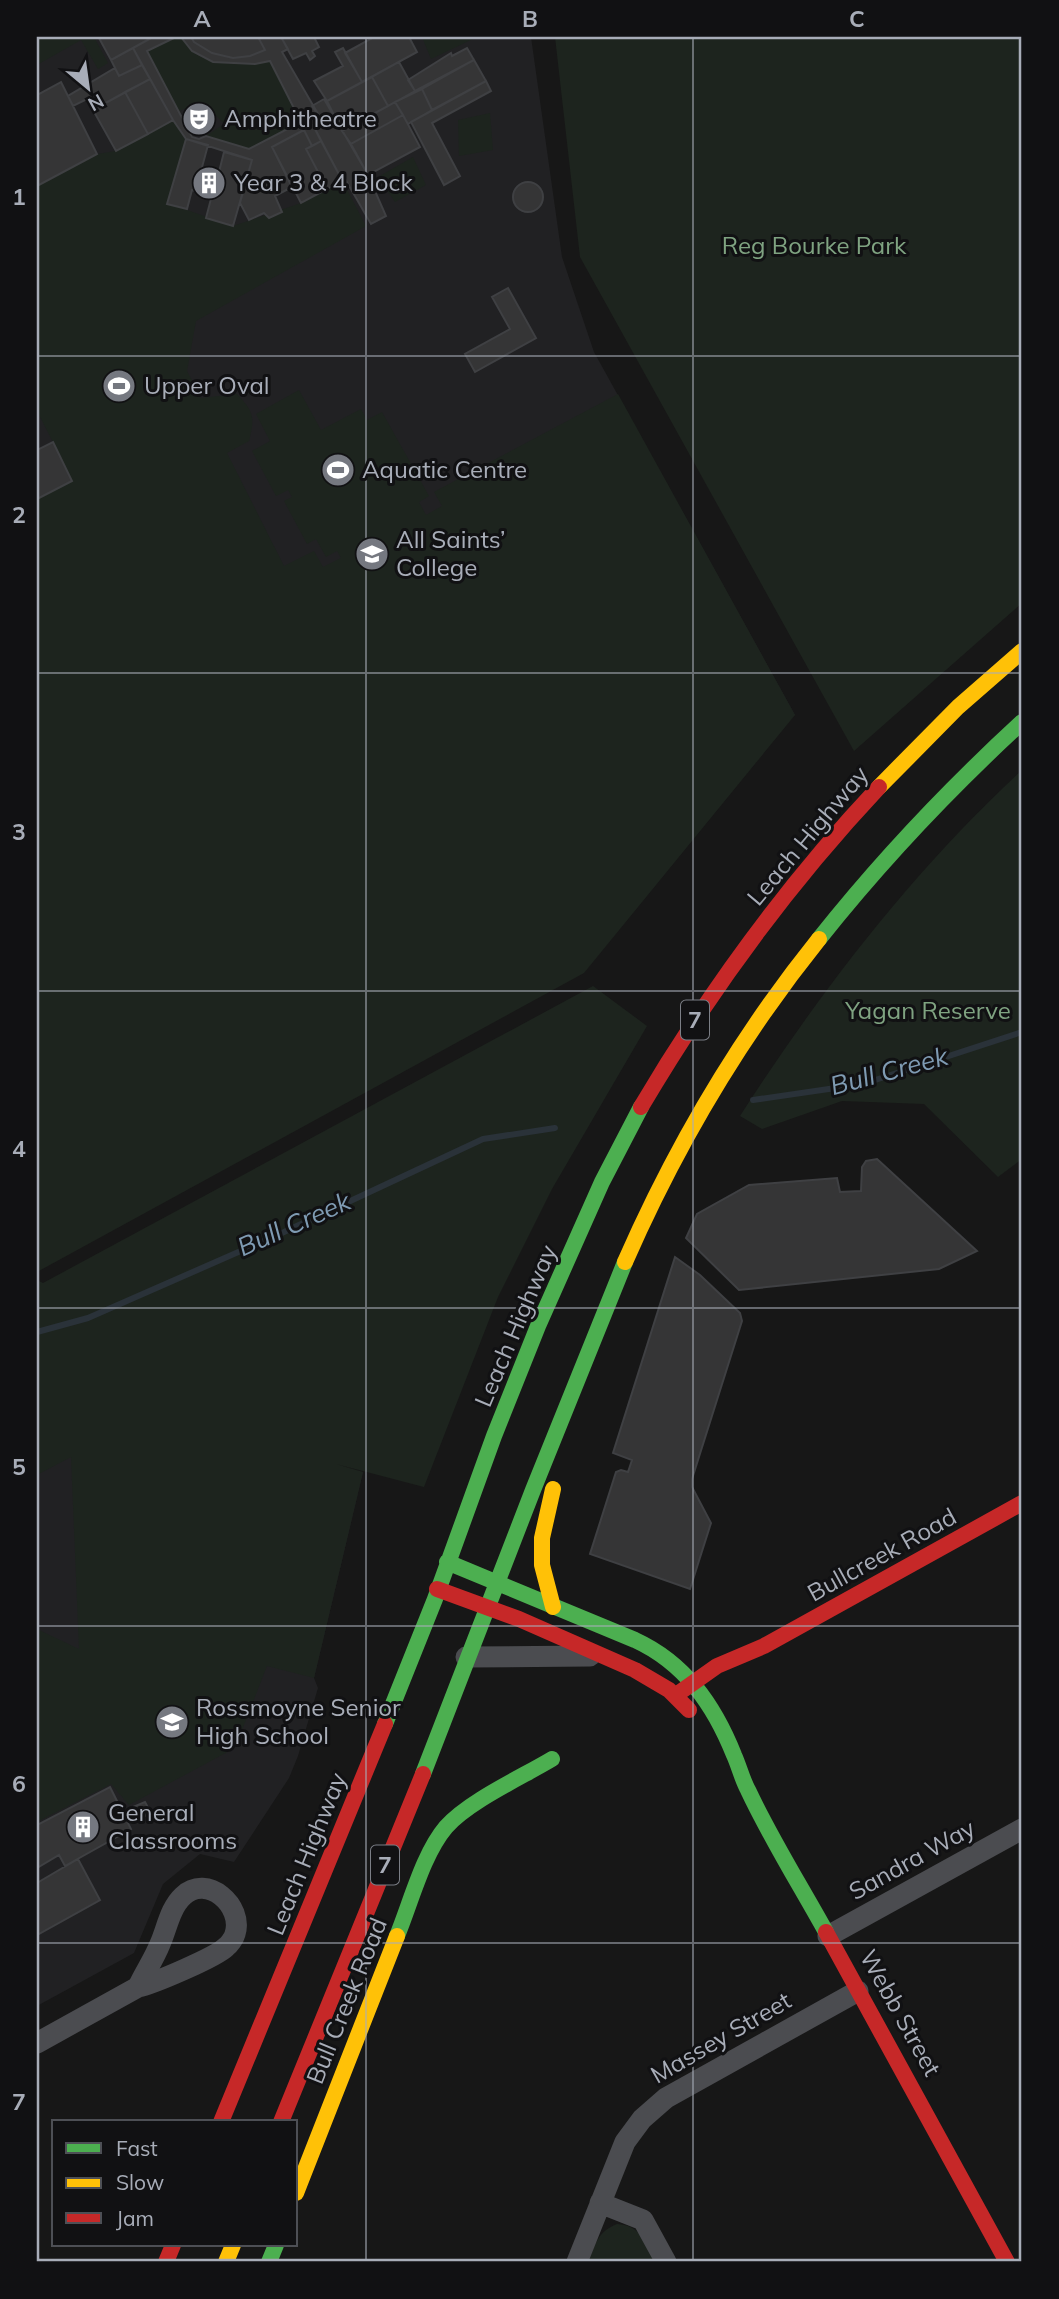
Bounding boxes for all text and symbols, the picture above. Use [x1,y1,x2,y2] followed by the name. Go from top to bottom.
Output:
[193,4,211,33] text: A
[522,4,538,33] text: B
[849,4,865,33] text: C
[52,52,122,122] north arrow
[84,89,108,117] text: N
[180,100,218,138] theatre icon: Amphitheatre
[224,103,377,133] place label: Amphitheatre
[190,164,228,202] building icon: Year 3 & 4 Block
[233,167,413,197] place label: Year 3 & 4 Block
[12,182,26,211] text: 1
[722,230,907,260] park label: Reg Bourke Park
[100,367,138,405] sports icon: Upper Oval
[144,370,270,400] place label: Upper Oval
[319,451,357,489] sports icon: Aquatic Centre
[362,454,527,484] place label: Aquatic Centre
[12,500,26,529] text: 2
[396,524,506,582] place label: All Saints’ College
[353,535,391,573] school or university icon: All Saints’ College
[740,759,874,911] street label: Leach Highway
[12,817,26,846] text: 3
[844,995,1011,1025] park label: Yagan Reserve
[681,1001,709,1040] road number: 7
[826,1039,952,1102] water label: Bull Creek
[12,1134,26,1163] text: 4
[232,1184,356,1263] water label: Bull Creek
[468,1240,563,1411] street label: Leach Highway
[12,1452,26,1481] text: 5
[802,1501,961,1607] street label: Bullcreek Road
[196,1692,401,1750] place label: Rossmoyne Senior High School
[153,1703,191,1741] school or university icon: Rossmoyne Senior High School
[260,1768,352,1939] street label: Leach Highway
[12,1769,26,1798] text: 6
[108,1797,237,1855] place label: General Classrooms
[64,1808,102,1846] building icon: General Classrooms
[843,1812,980,1906] street label: Sandra Way
[371,1846,399,1884] road number: 7
[299,1913,393,2088] street label: Bull Creek Road
[854,1944,948,2081] street label: Webb Street
[645,1985,796,2089] street label: Massey Street
[12,2087,26,2116] text: 7
[52,2120,298,2246] legend
[116,2135,158,2161] text: Fast
[116,2169,164,2195] text: Slow
[116,2205,154,2231] text: Jam

